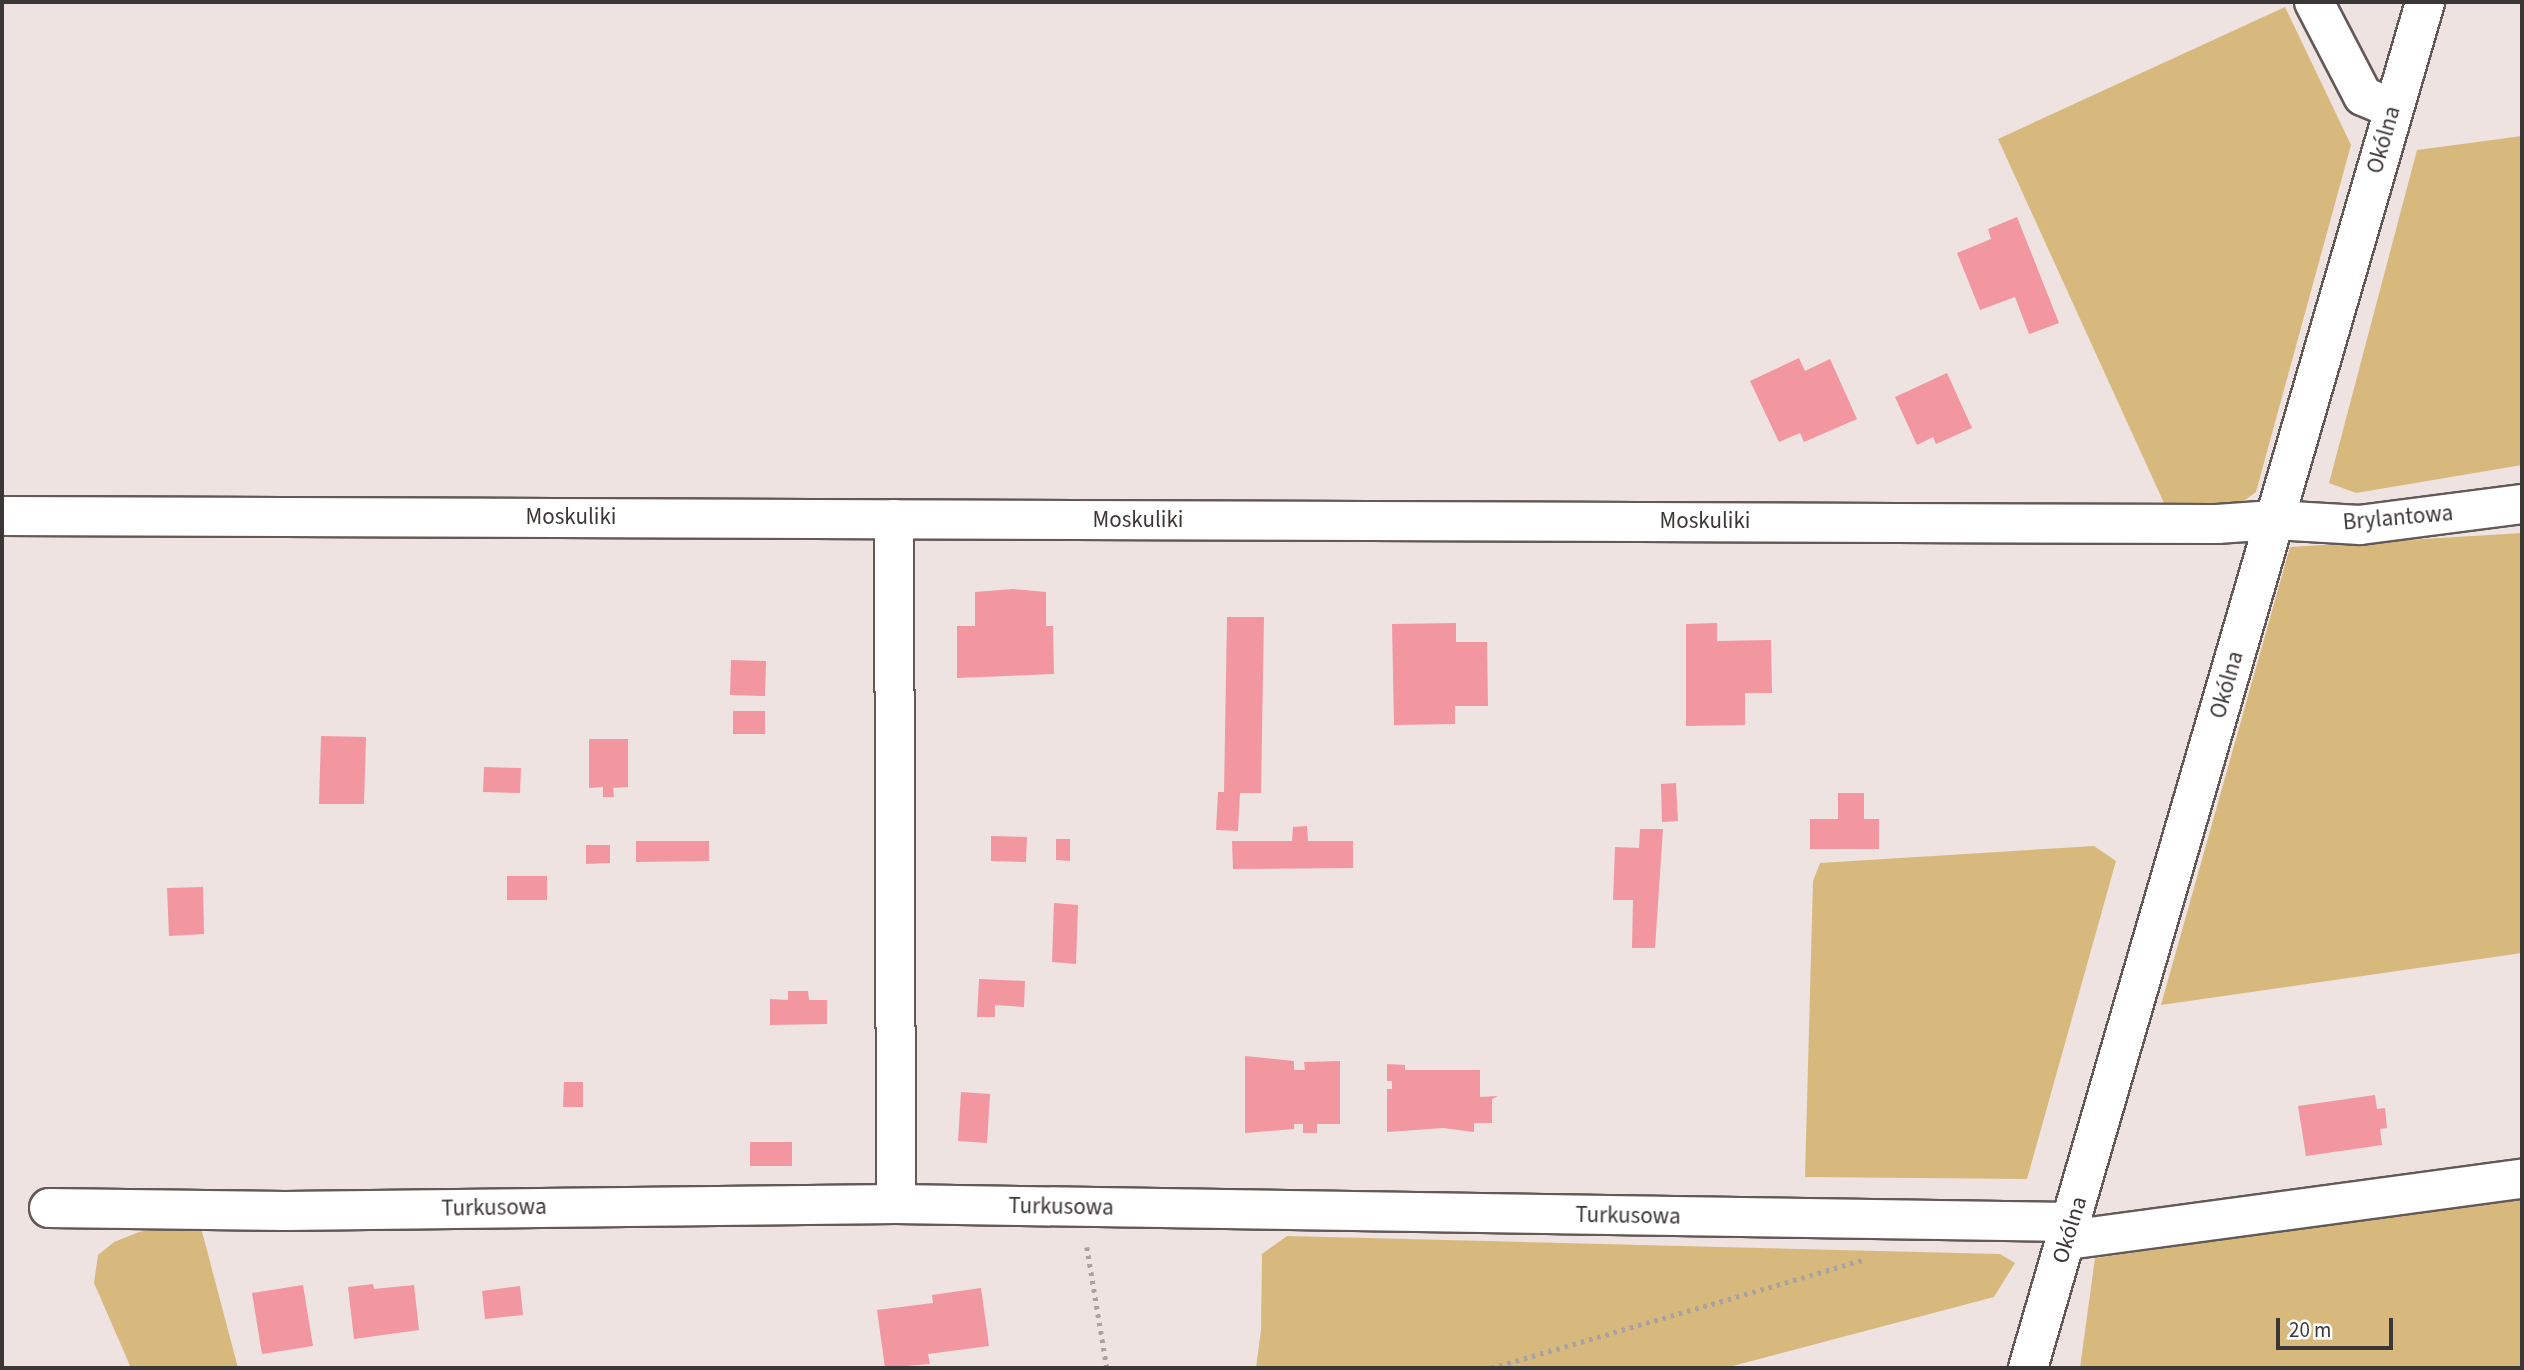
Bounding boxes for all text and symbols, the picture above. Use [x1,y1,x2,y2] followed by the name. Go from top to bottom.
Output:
[2361,103,2407,177] street label: Okólna
[2342,499,2454,537] street label: Brylantowa
[526,503,616,531] street label: Moskuliki
[1093,506,1183,534] street label: Moskuliki
[1660,507,1750,535] street label: Moskuliki
[2204,648,2250,722] street label: Okólna
[1008,1192,1114,1222] street label: Turkusowa
[441,1193,547,1223] street label: Turkusowa
[2047,1193,2093,1267] street label: Okólna
[1575,1201,1681,1231] street label: Turkusowa
[2279,1304,2396,1348] scale bar
[2289,1315,2331,1345] text: 20 m

